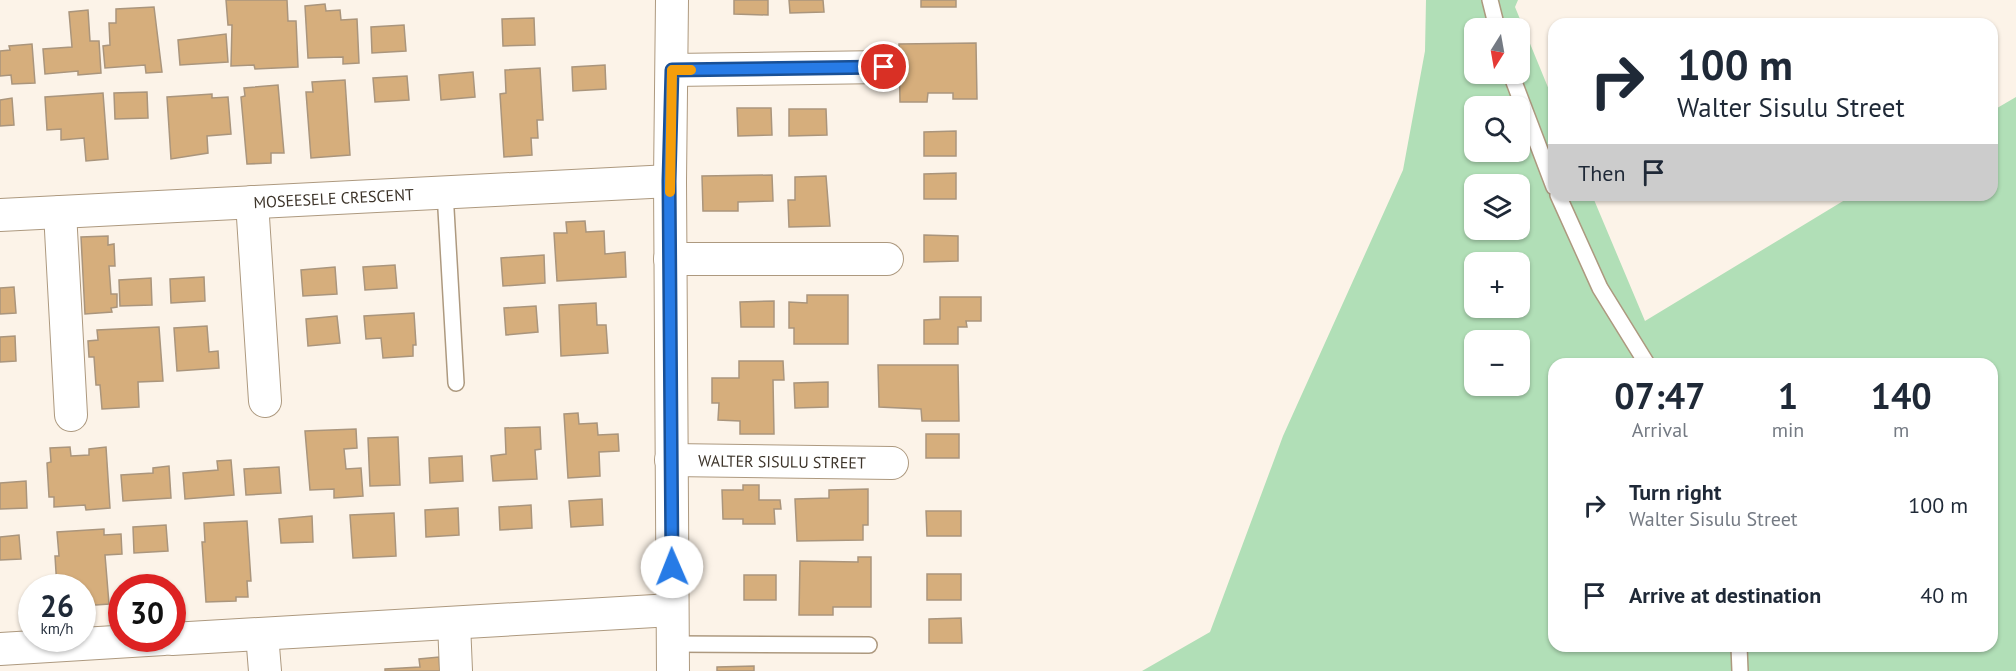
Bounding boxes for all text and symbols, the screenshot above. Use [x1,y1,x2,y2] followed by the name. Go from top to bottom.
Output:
[1464,18,1530,84] north arrow
[1464,18,1530,396] map controls
[1677,37,1793,92] text: 100 m
[858,41,909,92] pin
[1578,42,1656,120] icon: right
[867,50,900,83] icon: arrive
[1677,90,1905,124] text: Walter Sisulu Street
[1464,96,1530,162] button: search
[1637,156,1670,189] icon: arrive
[1578,159,1625,187] text: Then
[1464,174,1530,240] button: layers
[253,184,414,212] street label: MOSEESELE CRESCENT
[1464,252,1530,318] button: +
[1464,330,1530,396] button: −
[1614,372,1706,419] text: 07:47
[1778,372,1798,419] text: 1
[1871,372,1932,419] text: 140
[1632,417,1688,443] text: Arrival
[1772,417,1804,443] text: min
[1893,417,1909,443] text: m
[698,450,866,473] street label: WALTER SISULU STREET
[1629,478,1721,506] text: Turn right
[1578,489,1611,522] icon: right
[1908,491,1968,519] text: 100 m
[1629,506,1798,532] text: Walter Sisulu Street
[640,535,704,599] position arrow
[108,574,186,652] speed limit sign: 30
[1578,579,1611,612] icon: arrive
[1629,581,1821,609] text: Arrive at destination
[1920,581,1968,609] text: 40 m
[40,586,74,625] text: 26
[41,619,73,638] text: km/h

